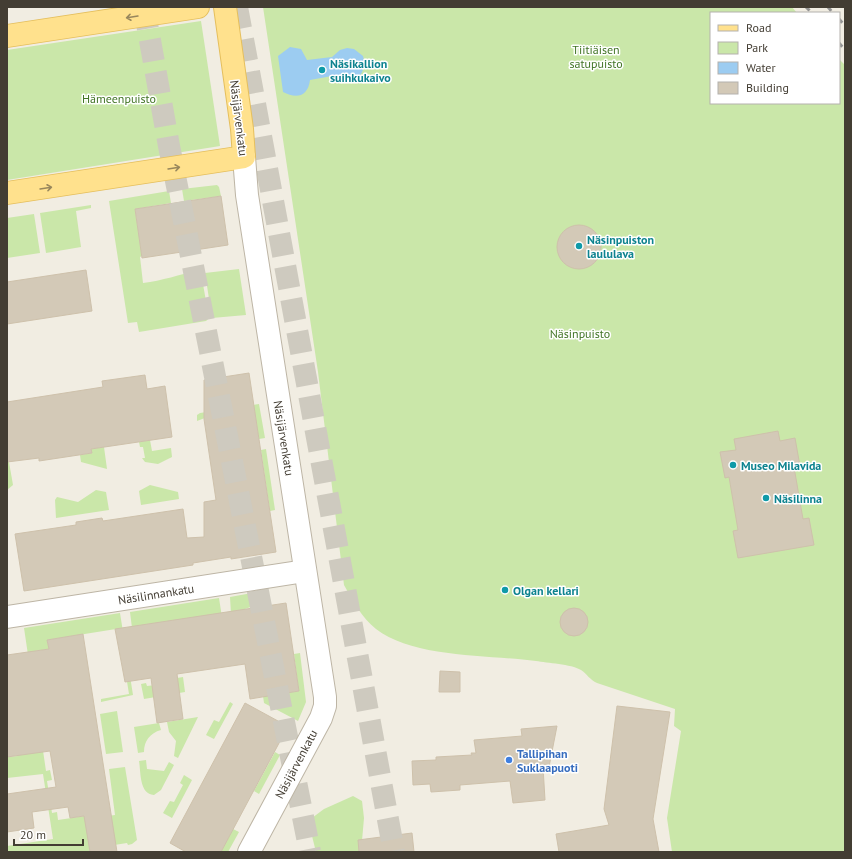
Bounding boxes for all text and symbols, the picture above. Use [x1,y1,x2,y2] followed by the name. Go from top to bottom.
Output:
[710,12,840,104] legend
[126,13,139,21] one-way arrow
[746,20,771,35] text: Road
[746,40,768,55] text: Park
[569,42,623,71] park label: Tiitiäisen satupuisto
[330,56,391,85] place label: Näsikallion suihkukaivo
[746,60,776,75] text: Water
[317,65,327,75] marker: Näsikallion suihkukaivo
[227,79,251,157] street label: Näsijärvenkatu
[746,80,789,95] text: Building
[82,91,156,106] park label: Hämeenpuisto
[167,164,180,172] one-way arrow
[39,183,52,191] one-way arrow
[587,232,654,261] place label: Näsinpuiston laululava
[574,241,584,251] marker: Näsinpuiston laululava
[550,326,610,341] park label: Näsinpuisto
[271,399,297,477] street label: Näsijärvenkatu
[741,458,821,473] place label: Museo Milavida
[728,460,738,470] marker: Museo Milavida
[774,491,822,506] place label: Näsilinna
[761,493,771,503] marker: Näsilinna
[117,581,195,607] street label: Näsilinnankatu
[513,583,579,598] place label: Olgan kellari
[500,585,510,595] marker: Olgan kellari
[272,727,320,801] street label: Näsijärvenkatu
[517,746,578,775] place label: Tallipihan Suklaapuoti
[504,755,514,765] marker: Tallipihan Suklaapuoti
[14,821,83,847] scale bar
[20,827,46,842] text: 20 m

